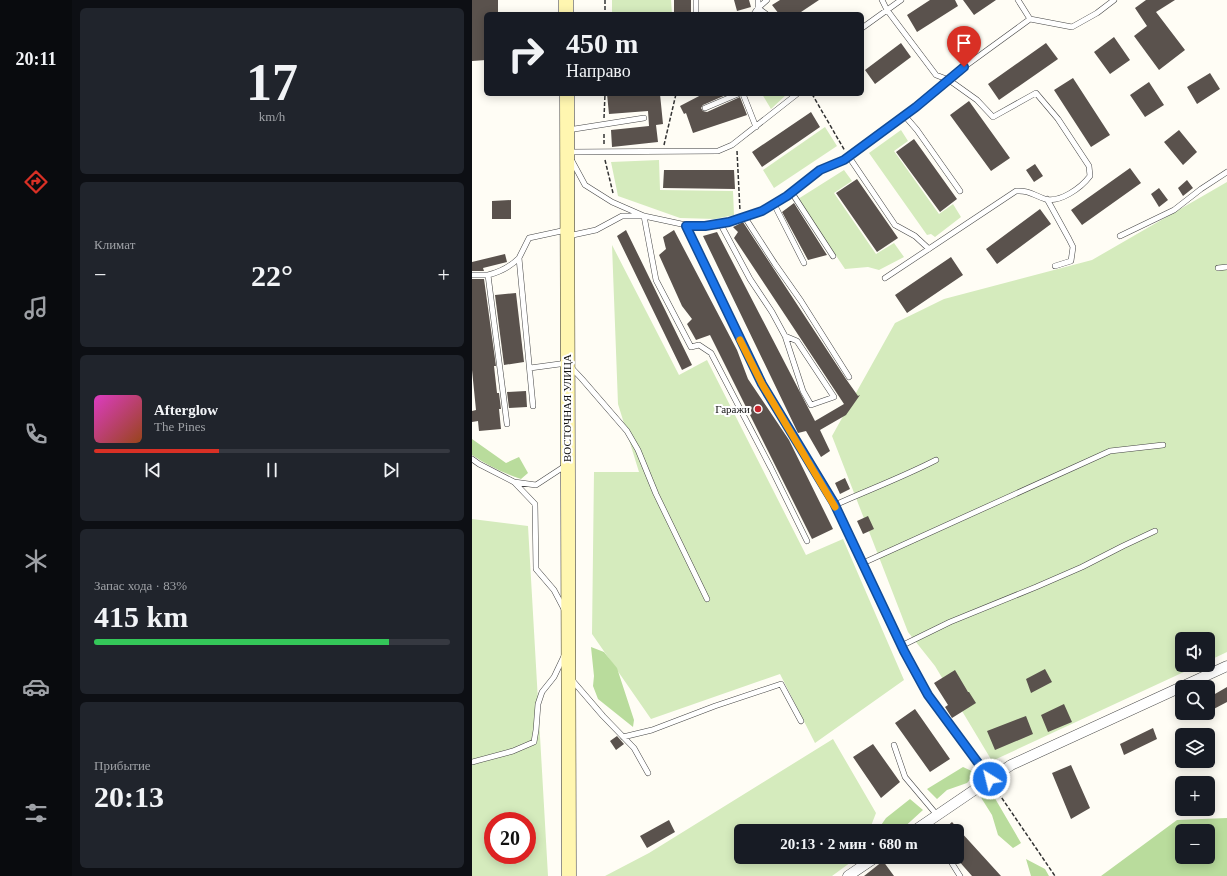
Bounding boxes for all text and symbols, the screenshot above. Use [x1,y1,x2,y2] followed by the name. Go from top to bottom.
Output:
[947,26,981,67] pin
[500,28,552,80] icon: right
[566,28,638,59] text: 450 m
[953,32,975,54] icon: arrive
[15,49,57,69] text: 20:11
[246,54,298,111] text: 17
[566,61,631,81] text: Направо
[259,109,285,124] text: km/h
[22,168,50,196] icon: directions
[94,237,135,252] text: Климат
[251,259,293,292] text: 22°
[94,262,106,287] text: −
[438,262,450,287] text: +
[22,294,50,322] icon: music
[561,354,573,462] street label: ВОСТОЧНАЯ УЛИЦА
[154,402,218,418] text: Afterglow
[715,403,750,415] place label: Гаражи
[753,404,763,414] marker: Гаражи
[154,419,206,434] text: The Pines
[22,420,50,448] icon: phone
[142,459,164,481] icon: previous
[261,459,283,481] icon: pause
[380,459,402,481] icon: next
[22,547,50,575] icon: climate
[94,578,187,593] text: Запас хода · 83%
[94,600,188,633] text: 415 km
[1175,632,1215,864] map controls
[1175,632,1215,672] button: sound
[22,673,50,701] icon: car
[1175,680,1215,720] button: search
[1175,728,1215,768] button: layers
[94,758,151,773] text: Прибытие
[969,758,1011,800] position arrow
[1175,776,1215,816] button: +
[94,780,164,813] text: 20:13
[22,799,50,827] icon: filters
[484,812,536,864] speed limit sign: 20
[1175,824,1215,864] button: −
[780,836,918,852] text: 20:13 · 2 мин · 680 m

